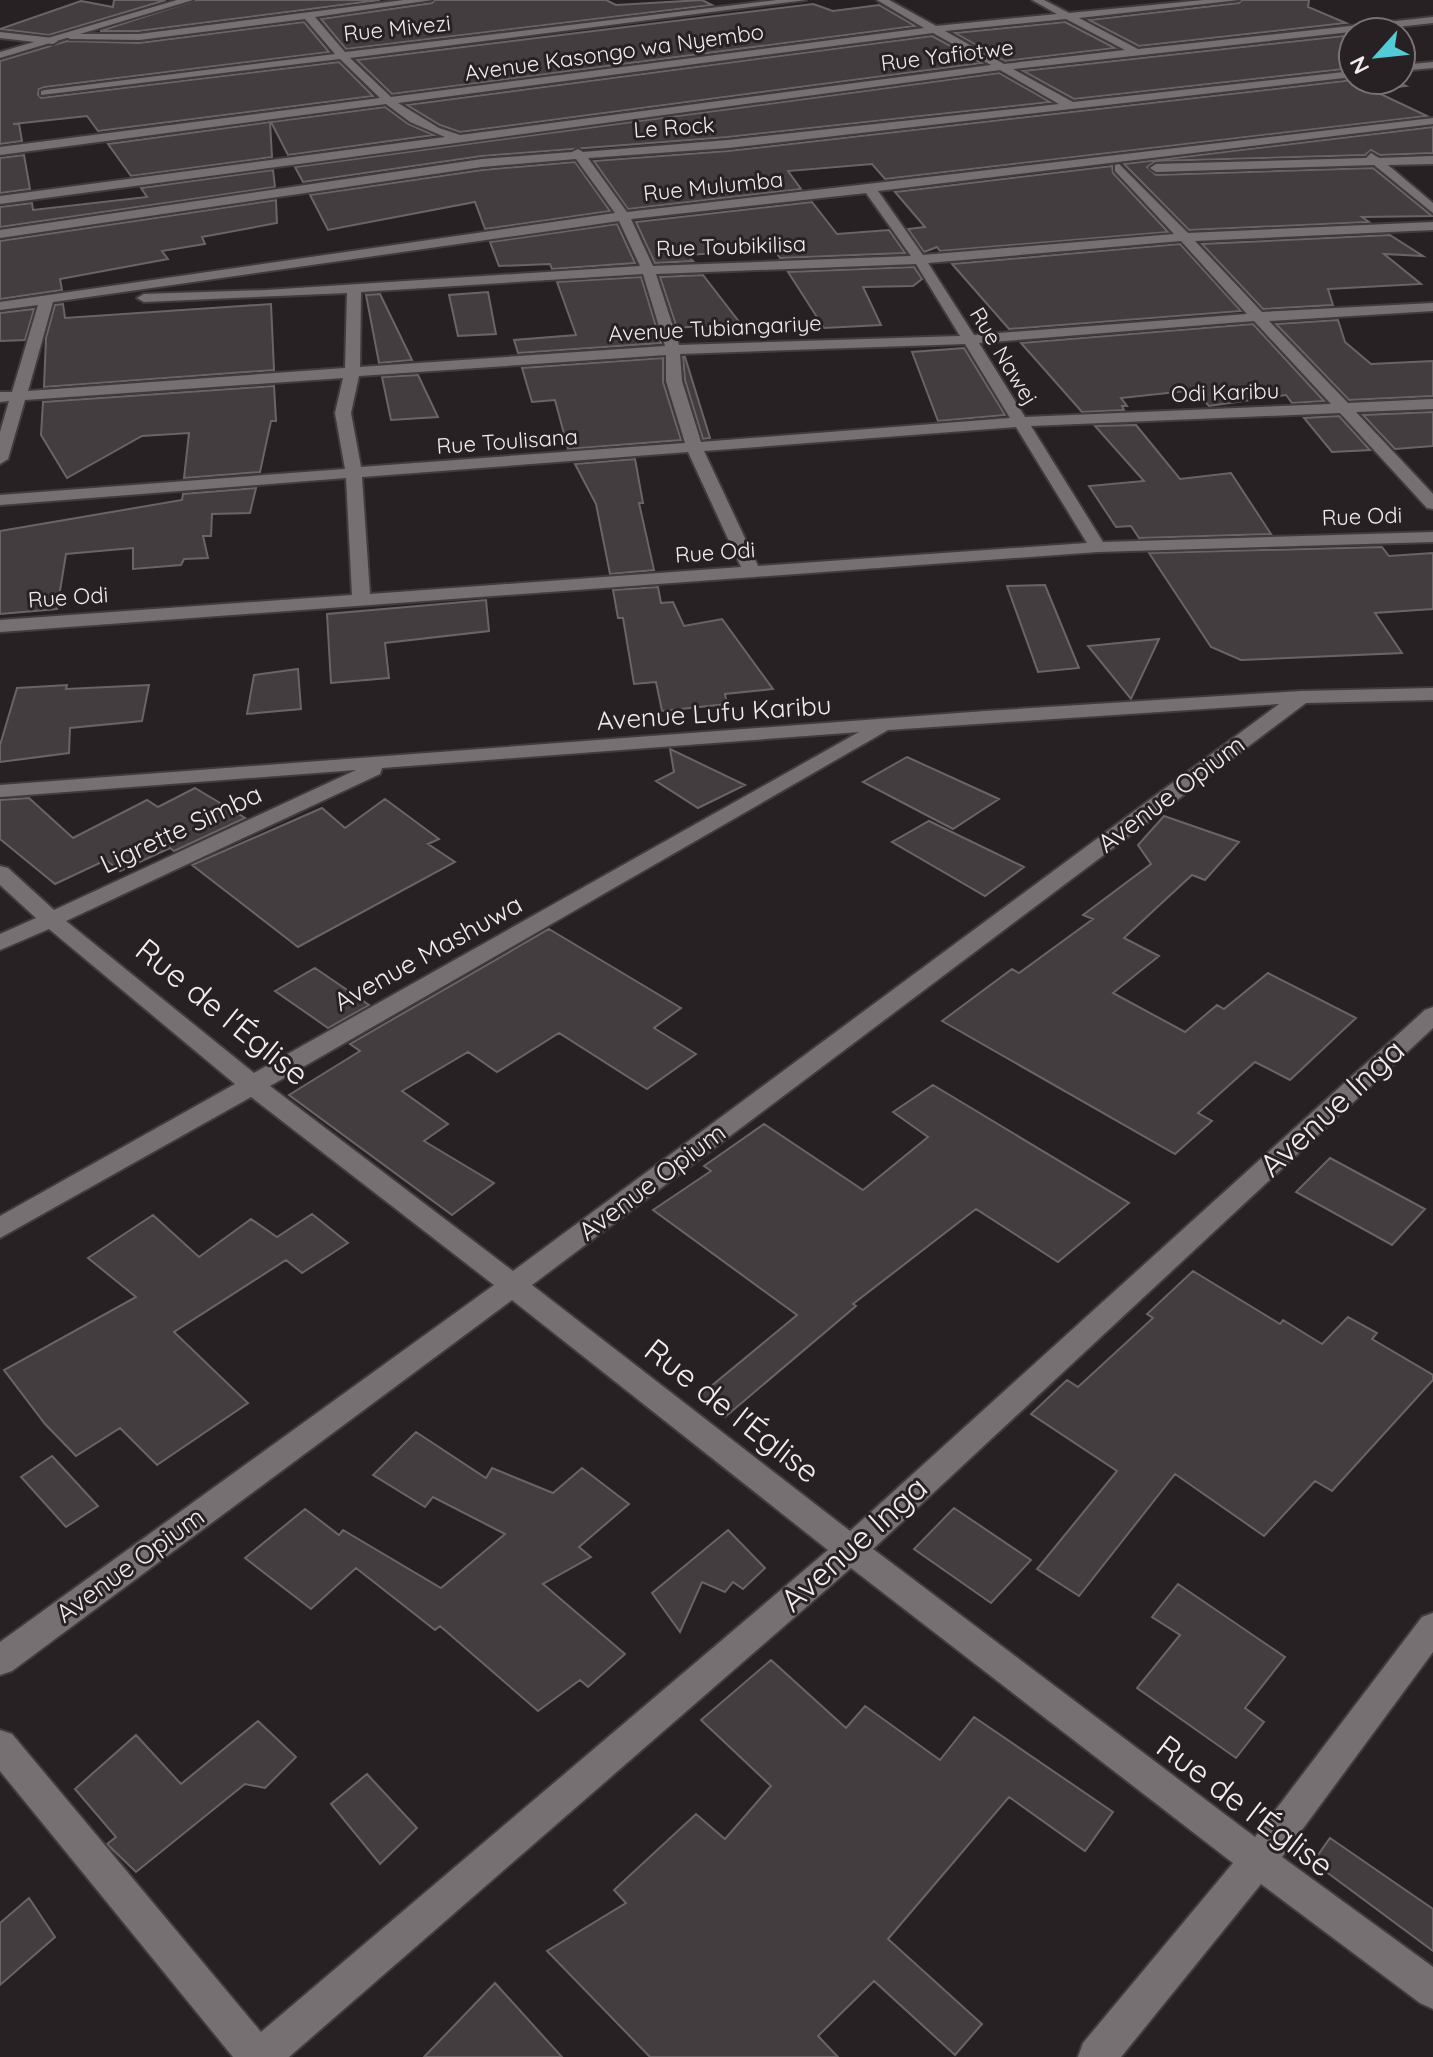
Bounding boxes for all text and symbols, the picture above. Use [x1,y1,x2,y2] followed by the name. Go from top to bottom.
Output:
[342,8,452,48] street label: Rue Mivezi
[1337,16,1417,96] north arrow
[463,17,765,87] street label: Avenue Kasongo wa Nyembo
[879,33,1015,77] street label: Rue Yafiotwe
[1343,52,1375,79] text: N
[633,110,715,144] street label: Le Rock
[642,165,784,207] street label: Rue Mulumba
[656,229,806,263] street label: Rue Toubikilisa
[964,302,1044,410] street label: Rue Nawej
[608,308,822,348] street label: Avenue Tubiangariye
[1170,376,1280,408] street label: Odi Karibu
[435,422,579,460] street label: Rue Toulisana
[1321,501,1403,531] street label: Rue Odi
[674,535,756,569] street label: Rue Odi
[27,580,109,614] street label: Rue Odi
[595,688,832,737] street label: Avenue Lufu Karibu
[1091,728,1251,860] street label: Avenue Opium
[95,777,267,880] street label: Ligrette Simba
[328,887,528,1018] street label: Avenue Mashuwa
[128,929,317,1093] street label: Rue de l'Église
[1250,1030,1412,1185] street label: Avenue Inga
[572,1116,732,1248] street label: Avenue Opium
[637,1329,828,1491] street label: Rue de l'Église
[772,1467,935,1620] street label: Avenue Inga
[49,1500,211,1630] street label: Avenue Opium
[1149,1726,1342,1885] street label: Rue de l'Église

